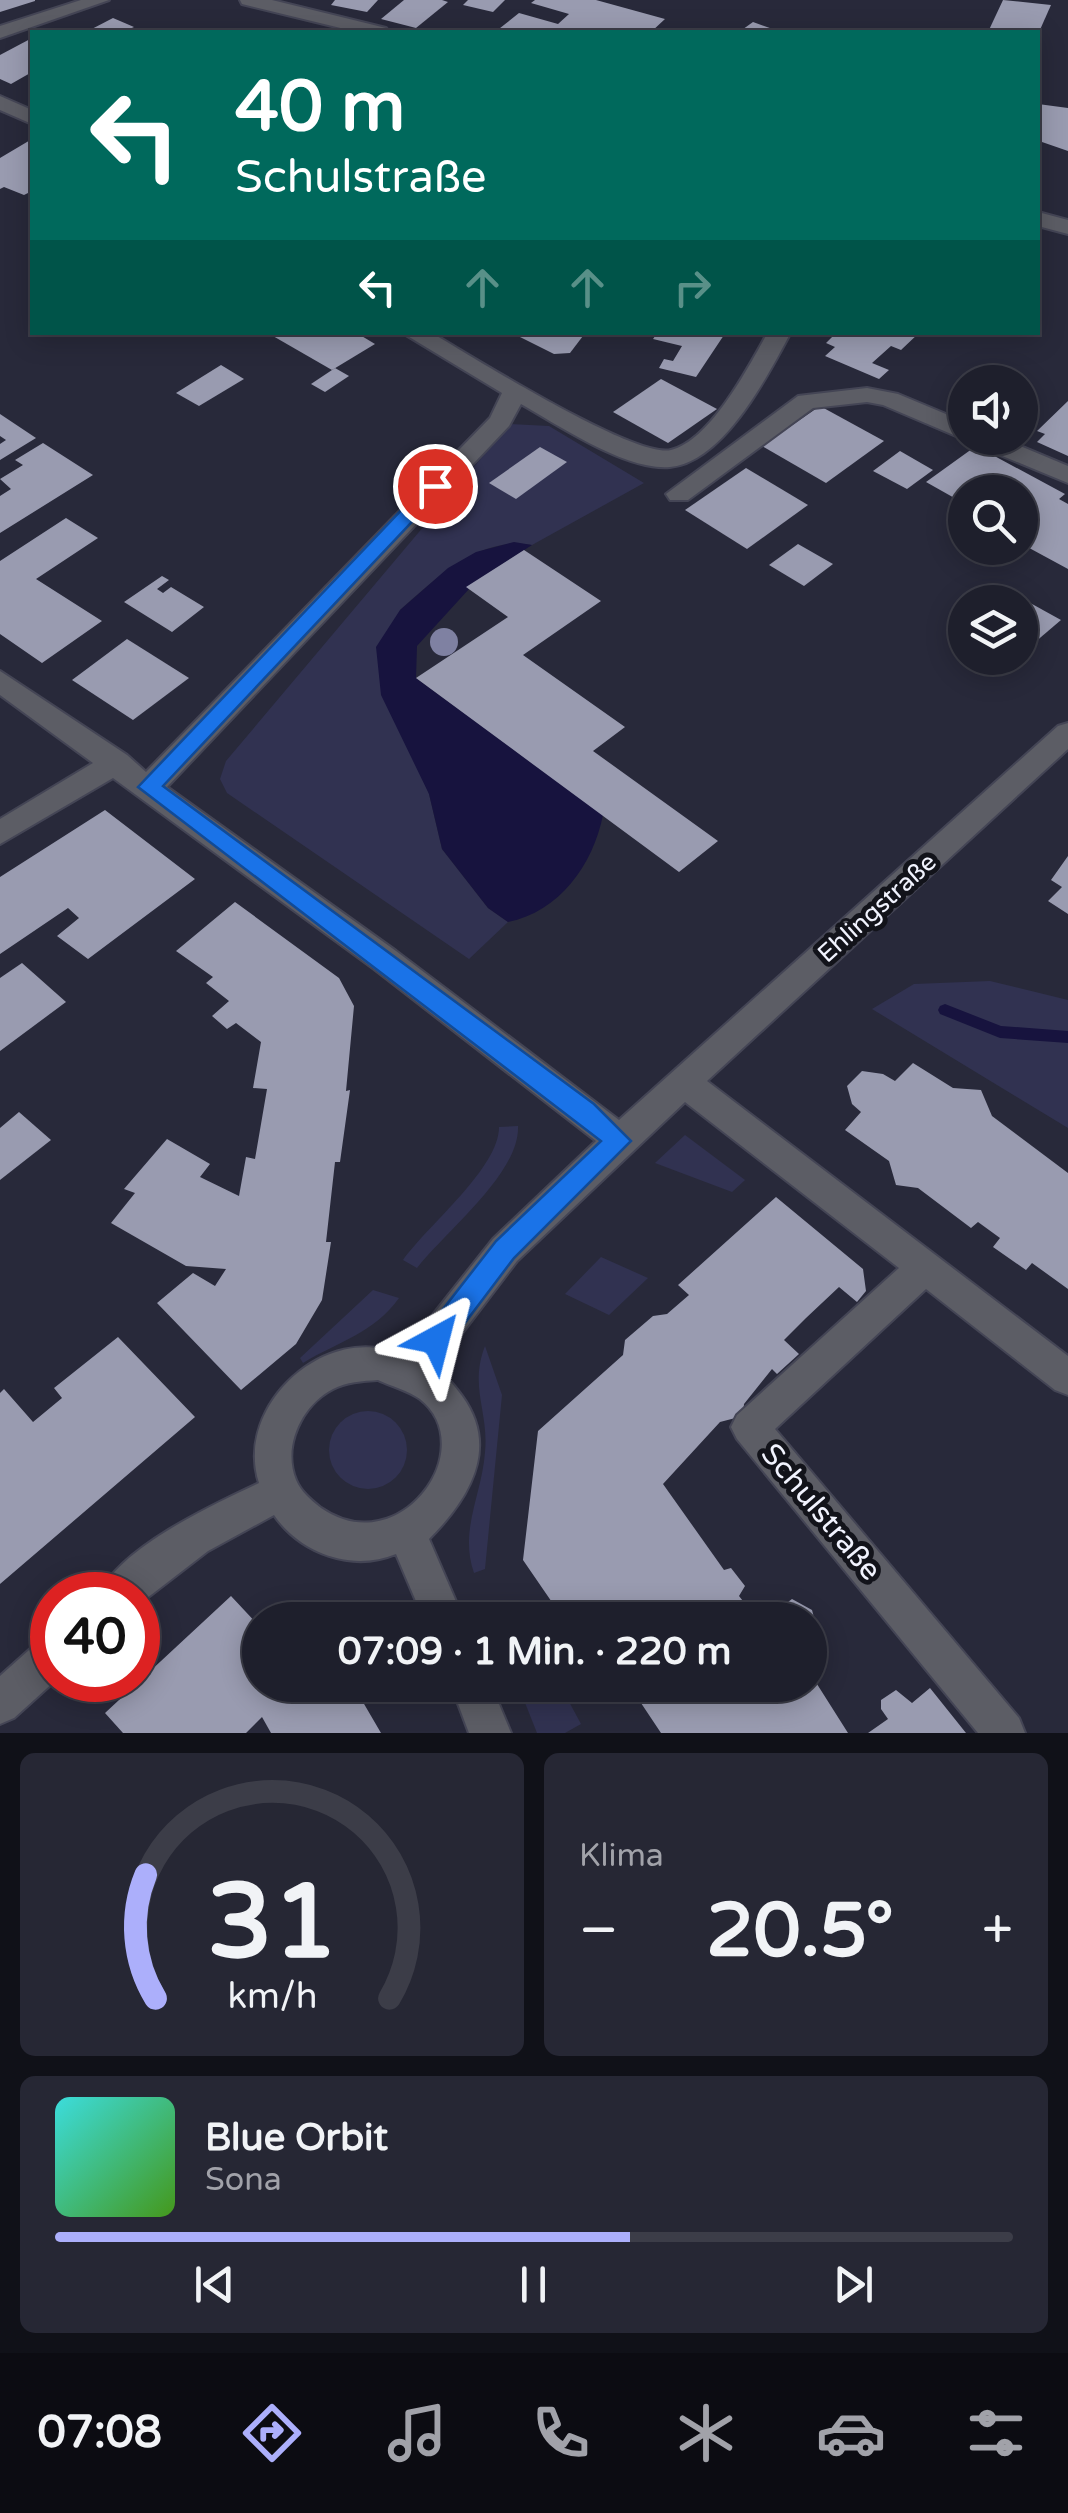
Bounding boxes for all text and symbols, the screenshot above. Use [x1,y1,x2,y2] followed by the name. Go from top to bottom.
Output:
[235,66,405,150] text: 40 m
[70,70,200,200] icon: left
[235,151,487,205] text: Schulstraße
[350,260,405,315] icon: left
[455,260,510,315] icon: ahead
[560,260,615,315] icon: ahead
[665,260,720,315] icon: right
[948,365,1038,675] map controls
[948,365,1038,455] button: sound
[393,444,478,529] pin
[408,459,463,514] icon: arrive
[948,475,1038,565] button: search
[948,585,1038,675] button: layers
[812,847,942,969] street label: Ehlingstraße
[384,1288,488,1392] position arrow
[753,1436,889,1588] street label: Schulstraße
[30,1572,160,1702] speed limit sign: 40
[338,1629,731,1675] text: 07:09 · 1 Min. · 220 m
[579,1837,664,1875] text: Klima
[207,1861,337,1986] text: 31
[706,1886,894,1976] text: 20.5°
[579,1898,618,1964] text: −
[982,1898,1013,1964] text: +
[227,1975,317,2018] text: km/h
[205,2115,388,2161] text: Blue Orbit
[205,2161,282,2199] text: Sona
[187,2257,242,2312] icon: previous
[506,2257,561,2312] icon: pause
[826,2257,881,2312] icon: next
[237,2398,307,2468] icon: directions
[382,2398,452,2468] icon: music
[526,2398,596,2468] icon: phone
[671,2398,741,2468] icon: climate
[816,2398,886,2468] icon: car
[961,2398,1031,2468] icon: filters
[37,2406,162,2460] text: 07:08

